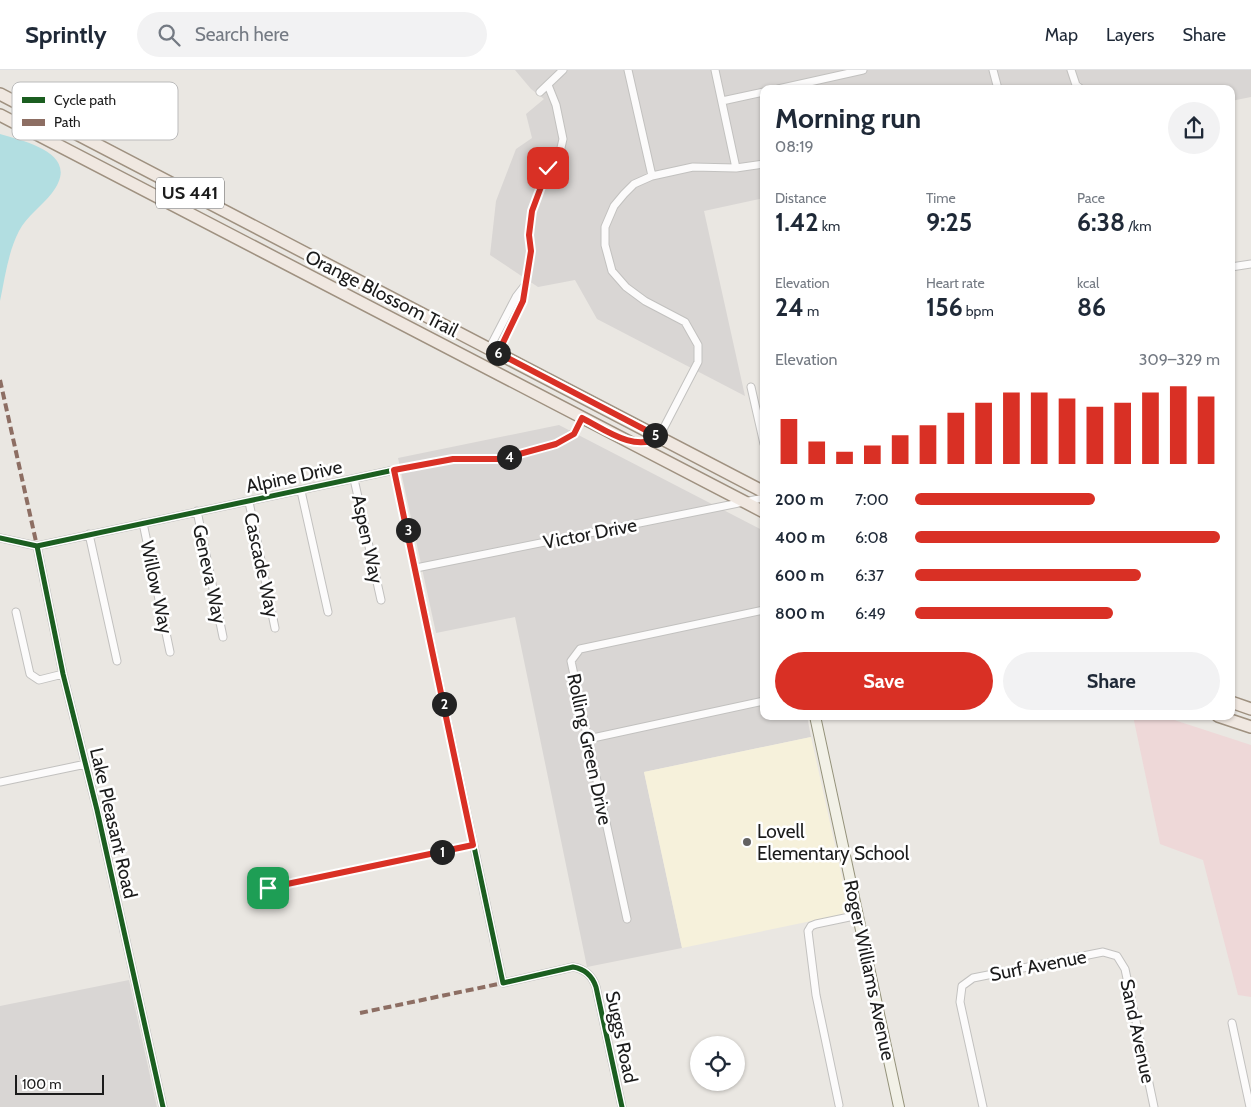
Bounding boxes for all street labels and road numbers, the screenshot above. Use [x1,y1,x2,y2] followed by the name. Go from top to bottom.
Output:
[156,178,224,208] road number: US 441
[301,245,463,342] street label: Orange Blossom Trail
[244,455,345,498] street label: Alpine Drive
[347,493,388,586] street label: Aspen Way
[239,511,284,620] street label: Cascade Way
[541,513,639,554] street label: Victor Drive
[188,522,231,626] street label: Geneva Way
[135,538,178,636] street label: Willow Way
[562,671,617,827] street label: Rolling Green Drive
[85,745,142,901] street label: Lake Pleasant Road
[839,878,900,1063] street label: Roger Williams Avenue
[988,945,1089,986] street label: Surf Avenue
[1115,977,1160,1086] street label: Sand Avenue
[601,989,642,1085] street label: Suggs Road

